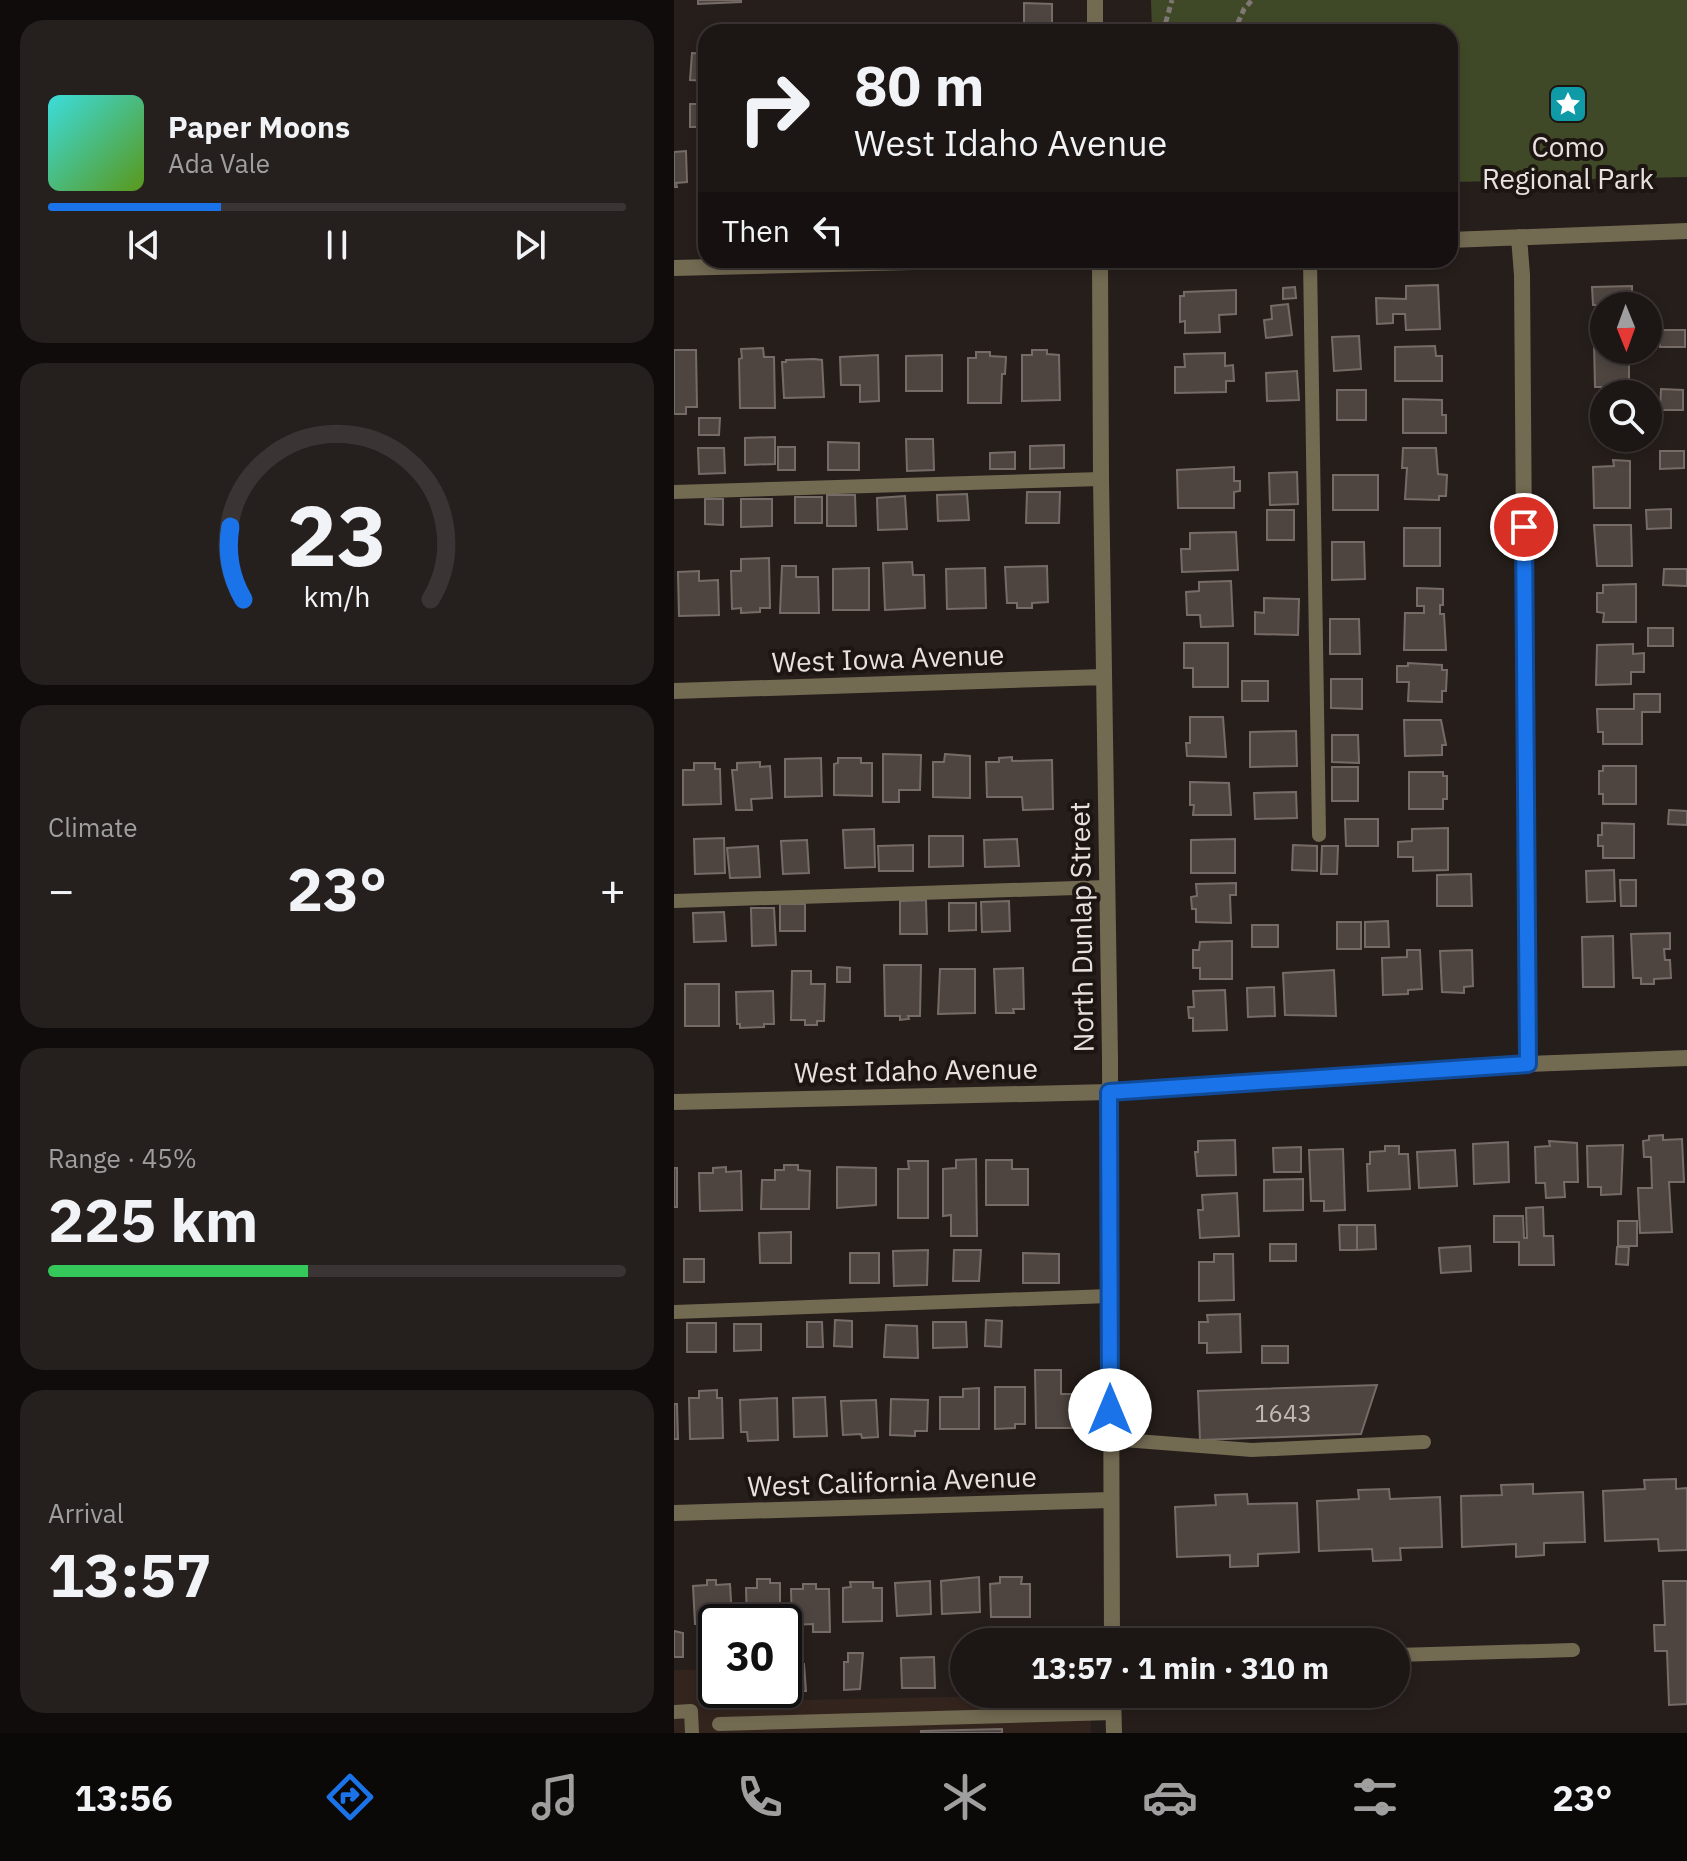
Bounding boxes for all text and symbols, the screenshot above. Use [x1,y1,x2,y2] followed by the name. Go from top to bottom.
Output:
[854,49,984,121] text: 80 m
[722,56,826,160] icon: right
[1547,83,1589,125] place icon: Como Regional Park
[168,107,350,146] text: Paper Moons
[854,119,1167,166] text: West Idaho Avenue
[1482,128,1654,197] place label: Como Regional Park
[168,146,270,180] text: Ada Vale
[806,208,850,252] icon: left
[722,211,790,250] text: Then
[122,223,166,267] icon: previous
[315,223,359,267] icon: pause
[508,223,552,267] icon: next
[1590,292,1662,364] north arrow
[1590,292,1662,452] map controls
[1590,380,1662,452] button: search
[287,480,387,588] text: 23
[1490,493,1558,561] pin
[1502,505,1546,549] icon: arrive
[303,578,371,615] text: km/h
[771,635,1005,681] street label: West Iowa Avenue
[1060,801,1102,1053] street label: North Dunlap Street
[48,810,138,844] text: Climate
[287,849,387,928] text: 23°
[48,861,74,918] text: −
[600,861,626,918] text: +
[794,1049,1038,1091] street label: West Idaho Avenue
[48,1141,197,1175] text: Range · 45%
[48,1180,258,1259] text: 225 km
[1068,1368,1152,1452] position arrow
[1254,1397,1312,1429] house number: 1643
[747,1457,1037,1505] street label: West California Avenue
[48,1496,124,1530] text: Arrival
[48,1535,212,1614] text: 13:57
[698,1604,802,1708] speed limit sign: 30
[1031,1648,1329,1687] text: 13:57 · 1 min · 310 m
[322,1769,378,1825] icon: directions
[527,1769,583,1825] icon: music
[732,1769,788,1825] icon: phone
[937,1769,993,1825] icon: climate
[1142,1769,1198,1825] icon: car
[1347,1769,1403,1825] icon: filters
[75,1774,173,1821] text: 13:56
[1552,1774,1612,1821] text: 23°

